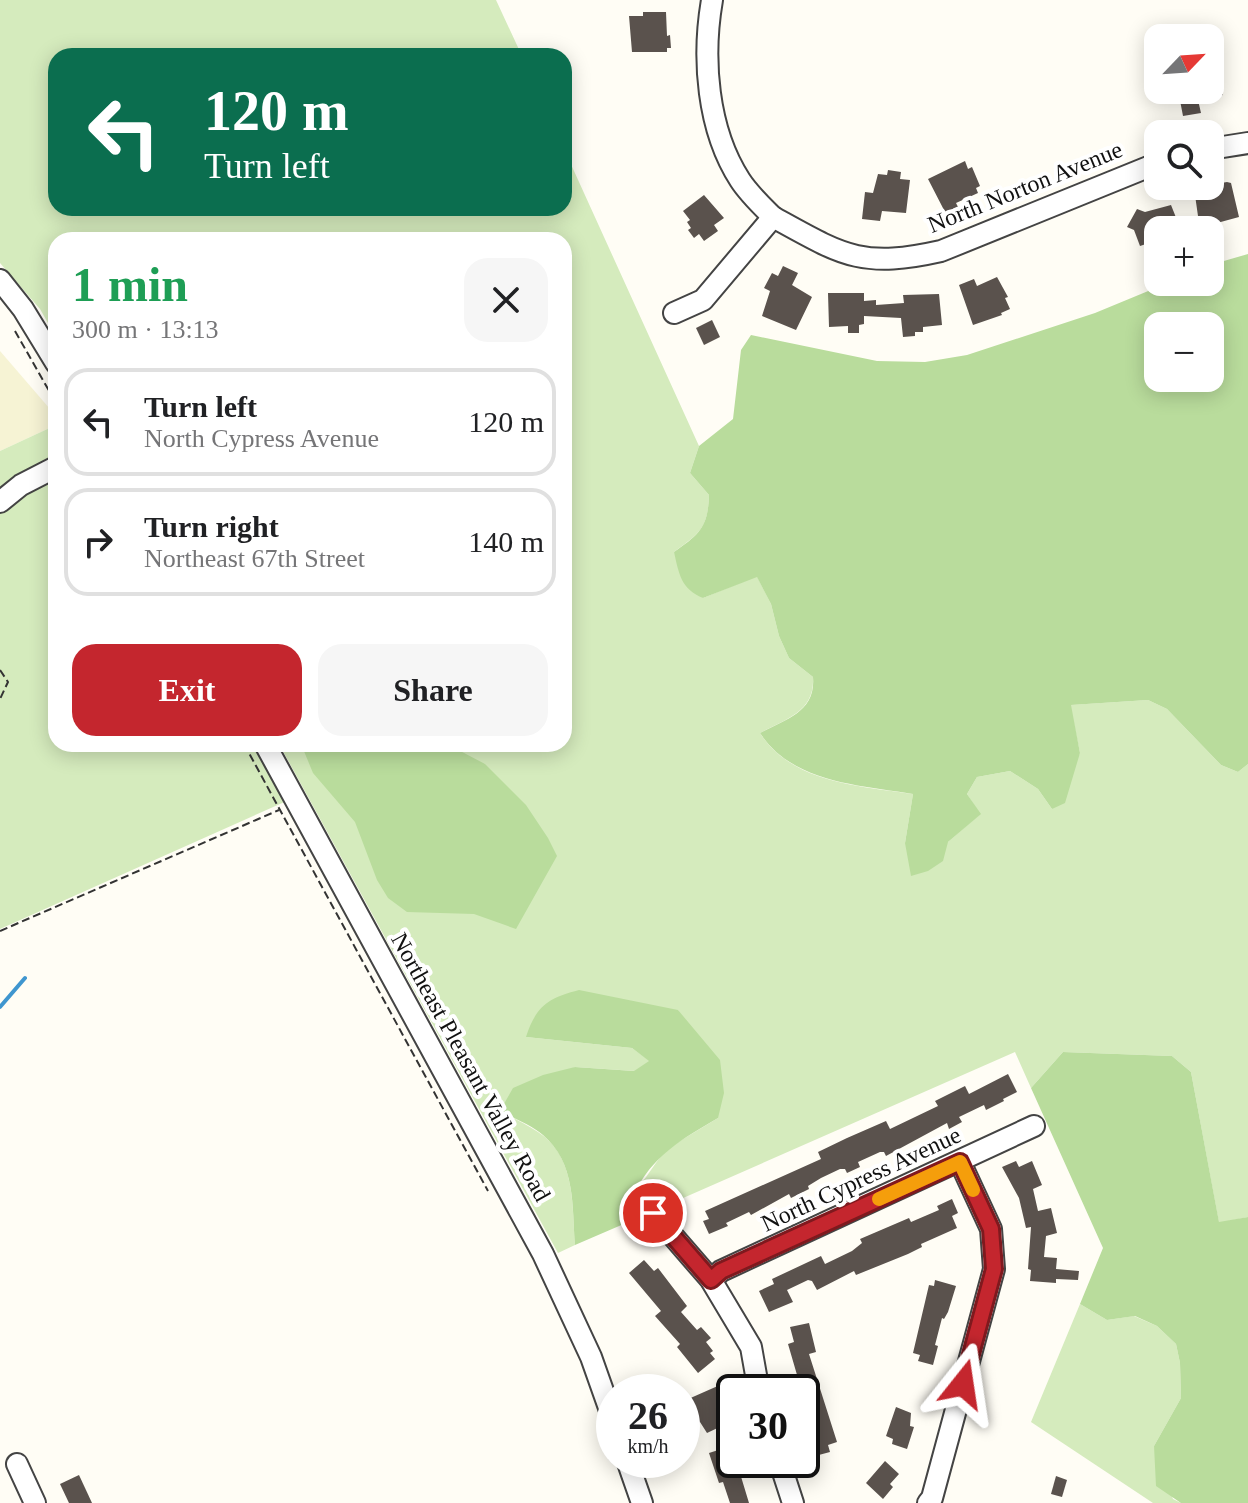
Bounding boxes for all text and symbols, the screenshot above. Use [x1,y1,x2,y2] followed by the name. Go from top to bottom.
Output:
[1144,24,1224,104] north arrow
[1144,24,1224,392] map controls
[72,80,176,184] icon: left
[204,80,349,142] text: 120 m
[1144,120,1224,200] button: search
[924,136,1126,238] street label: North Norton Avenue
[204,146,330,186] text: Turn left
[1144,216,1224,296] button: +
[72,258,188,311] text: 1 min
[464,258,548,342] button: close
[1144,312,1224,392] button: −
[72,315,219,344] text: 300 m · 13:13
[144,390,257,423] text: Turn left
[76,400,120,444] icon: left
[468,405,544,438] text: 120 m
[144,424,379,453] text: North Cypress Avenue
[144,510,279,543] text: Turn right
[76,520,120,564] icon: right
[468,525,544,558] text: 140 m
[144,544,365,573] text: Northeast 67th Street
[72,644,302,736] button: Exit
[318,644,548,736] button: Share
[386,928,556,1206] street label: Northeast Pleasant Valley Road
[757,1121,965,1237] street label: North Cypress Avenue
[619,1179,687,1247] pin
[631,1191,675,1235] icon: arrive
[921,1342,1005,1426] position arrow
[716,1374,820,1478] speed limit sign: 30
[628,1393,668,1438] text: 26
[627,1435,669,1457] text: km/h

